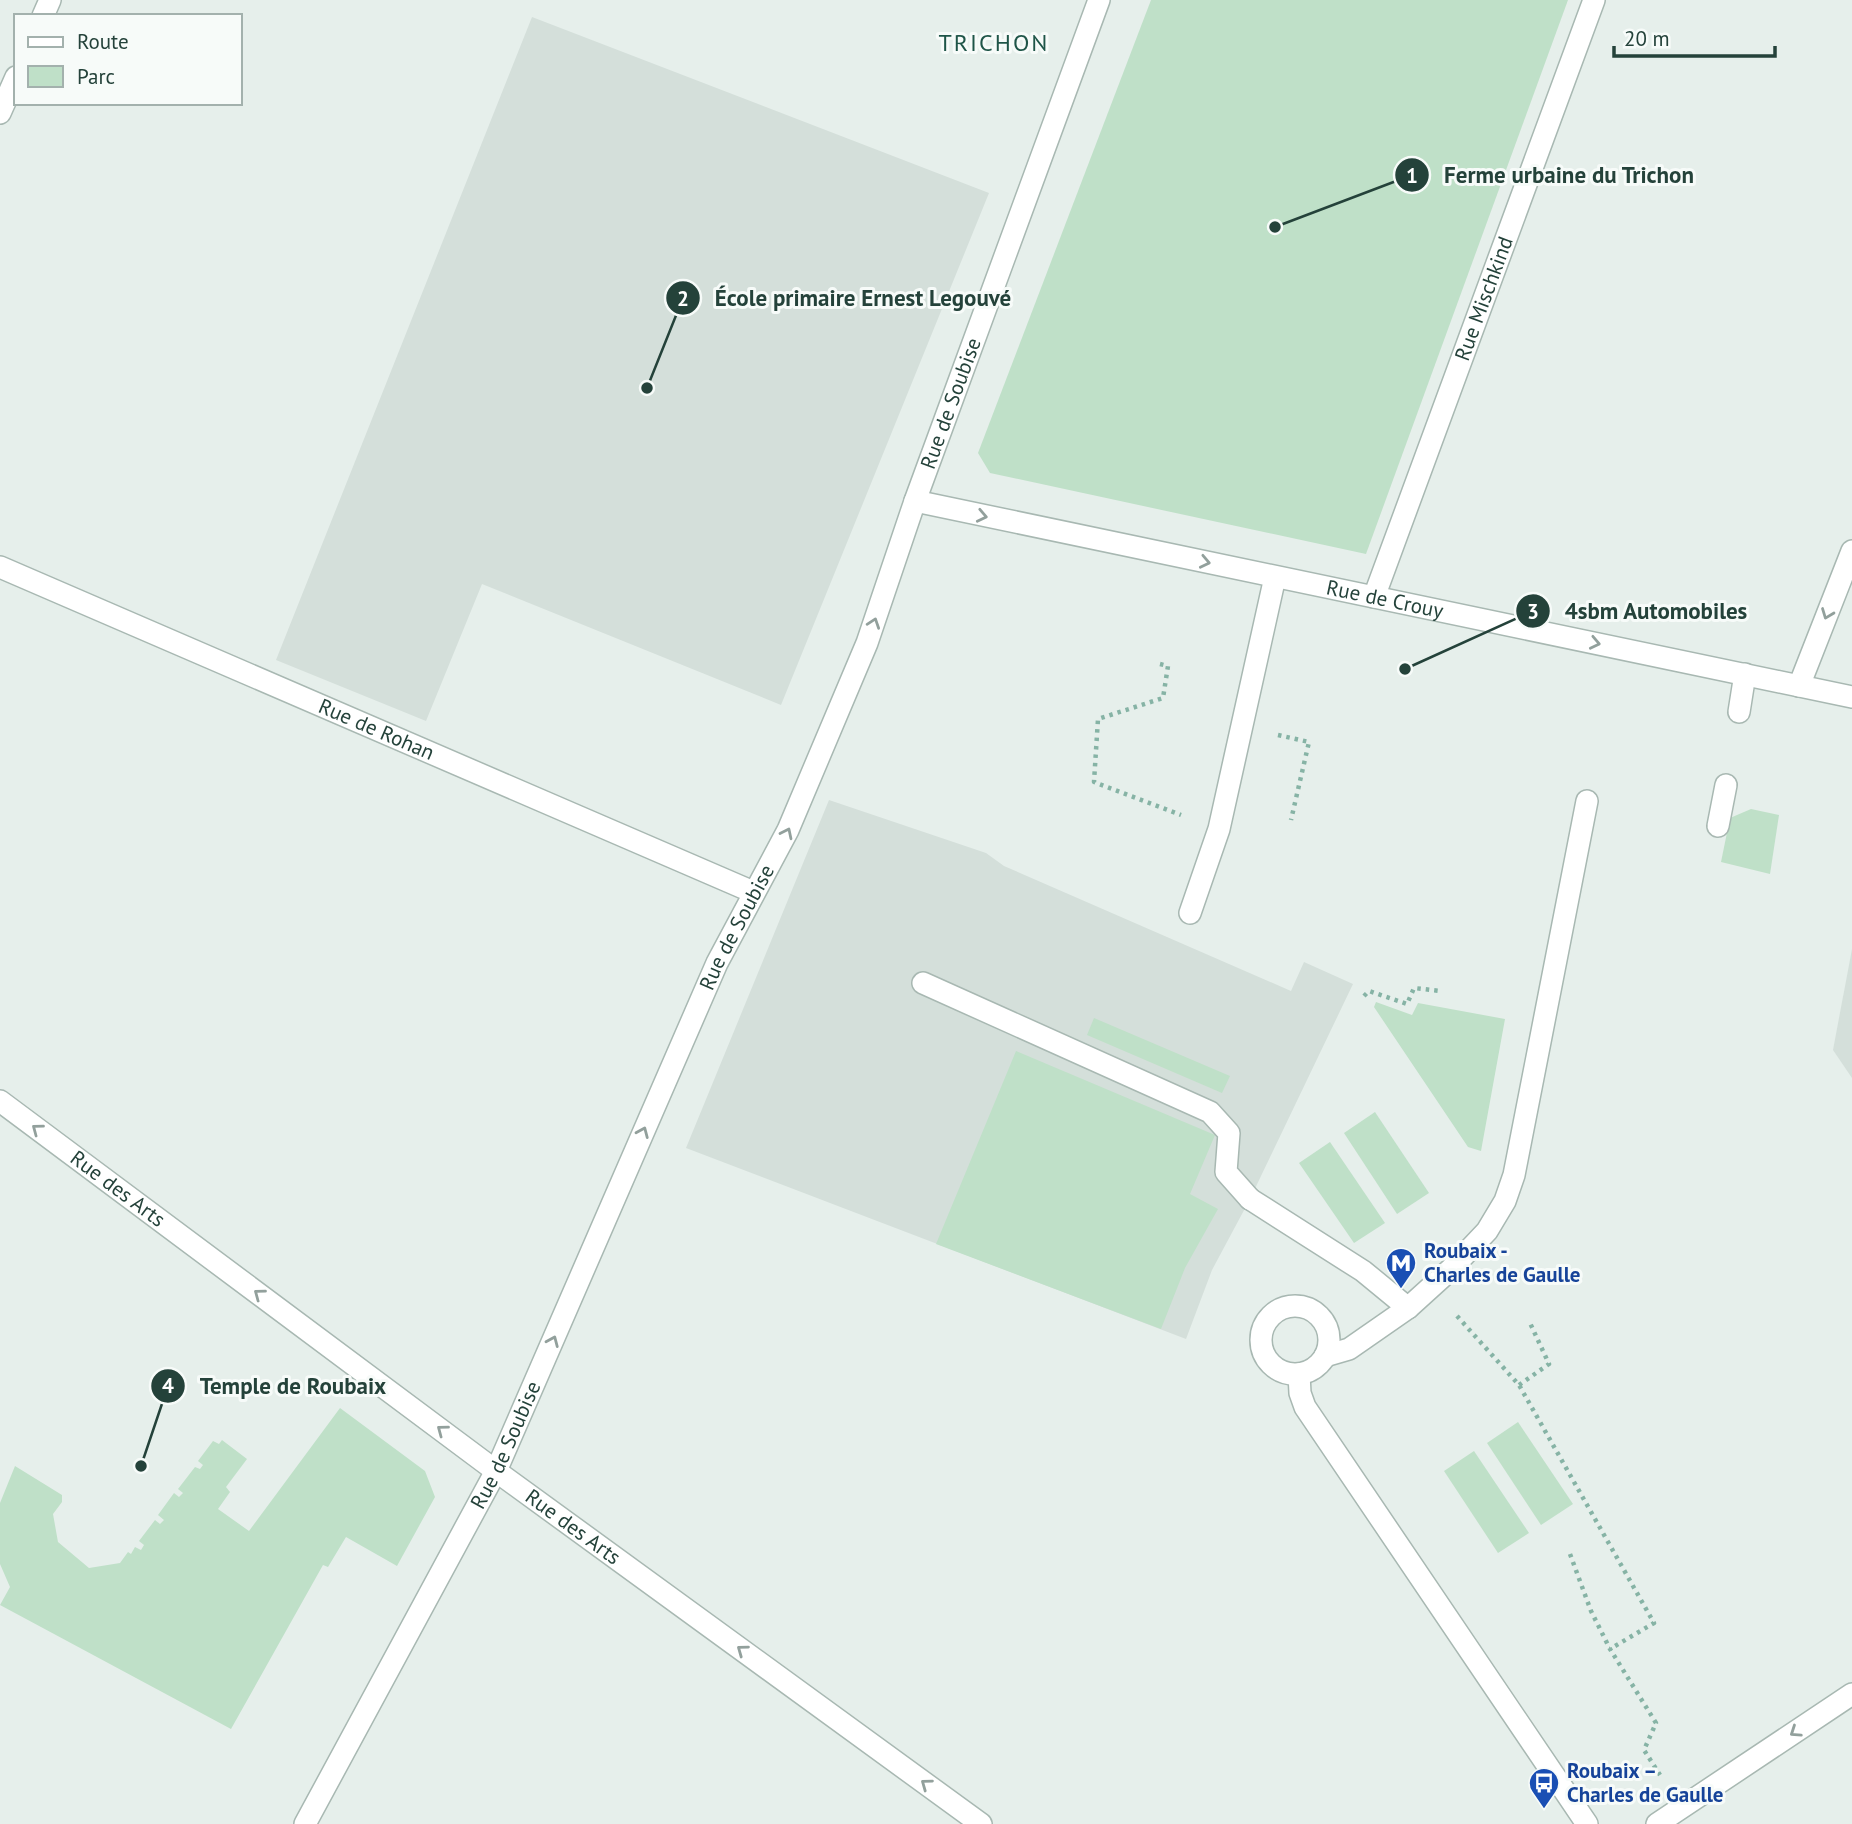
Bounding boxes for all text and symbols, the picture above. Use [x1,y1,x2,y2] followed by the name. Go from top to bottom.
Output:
[14,14,242,105] legend
[1614,14,1775,58] scale bar
[1624,25,1670,52] text: 20 m
[939,27,1049,58] district label: TRICHON
[77,28,129,55] text: Route
[77,63,115,90] text: Parc
[1395,153,1708,197] callout: Ferme urbaine du Trichon
[1444,160,1694,189] text: Ferme urbaine du Trichon
[1406,162,1418,189] text: 1
[1448,233,1519,364] street label: Rue Mischkind
[666,276,1025,320] callout: École primaire Ernest Legouvé
[715,283,1011,312] text: École primaire Ernest Legouvé
[677,285,689,312] text: 2
[914,334,987,473] street label: Rue de Soubise
[976,507,988,522] one-way arrow
[1199,554,1211,569] one-way arrow
[1324,573,1446,624] street label: Rue de Crouy
[1515,589,1762,633] callout: 4sbm Automobiles
[1565,596,1748,625] text: 4sbm Automobiles
[1527,598,1539,625] text: 3
[1822,608,1836,620] one-way arrow
[866,617,880,629] one-way arrow
[1589,634,1601,649] one-way arrow
[315,692,439,766] street label: Rue de Rohan
[778,828,792,840] one-way arrow
[693,860,780,994] street label: Rue de Soubise
[32,1125,45,1137] one-way arrow
[635,1127,649,1139] one-way arrow
[65,1144,171,1233] street label: Rue des Arts
[1424,1237,1581,1288] place label: Roubaix - Charles de Gaulle
[1384,1246,1418,1290] metro station icon: Roubaix - Charles de Gaulle
[254,1290,267,1302] one-way arrow
[545,1335,559,1348] one-way arrow
[151,1364,400,1408] callout: Temple de Roubaix
[200,1371,386,1400] text: Temple de Roubaix
[162,1372,174,1399] text: 4
[464,1377,546,1513] street label: Rue de Soubise
[437,1426,449,1438] one-way arrow
[520,1483,626,1570] street label: Rue des Arts
[737,1646,750,1658] one-way arrow
[1790,1724,1803,1736] one-way arrow
[1567,1757,1724,1808] place label: Roubaix – Charles de Gaulle
[1527,1766,1561,1810] bus stop icon: Roubaix – Charles de Gaulle
[921,1780,934,1792] one-way arrow

